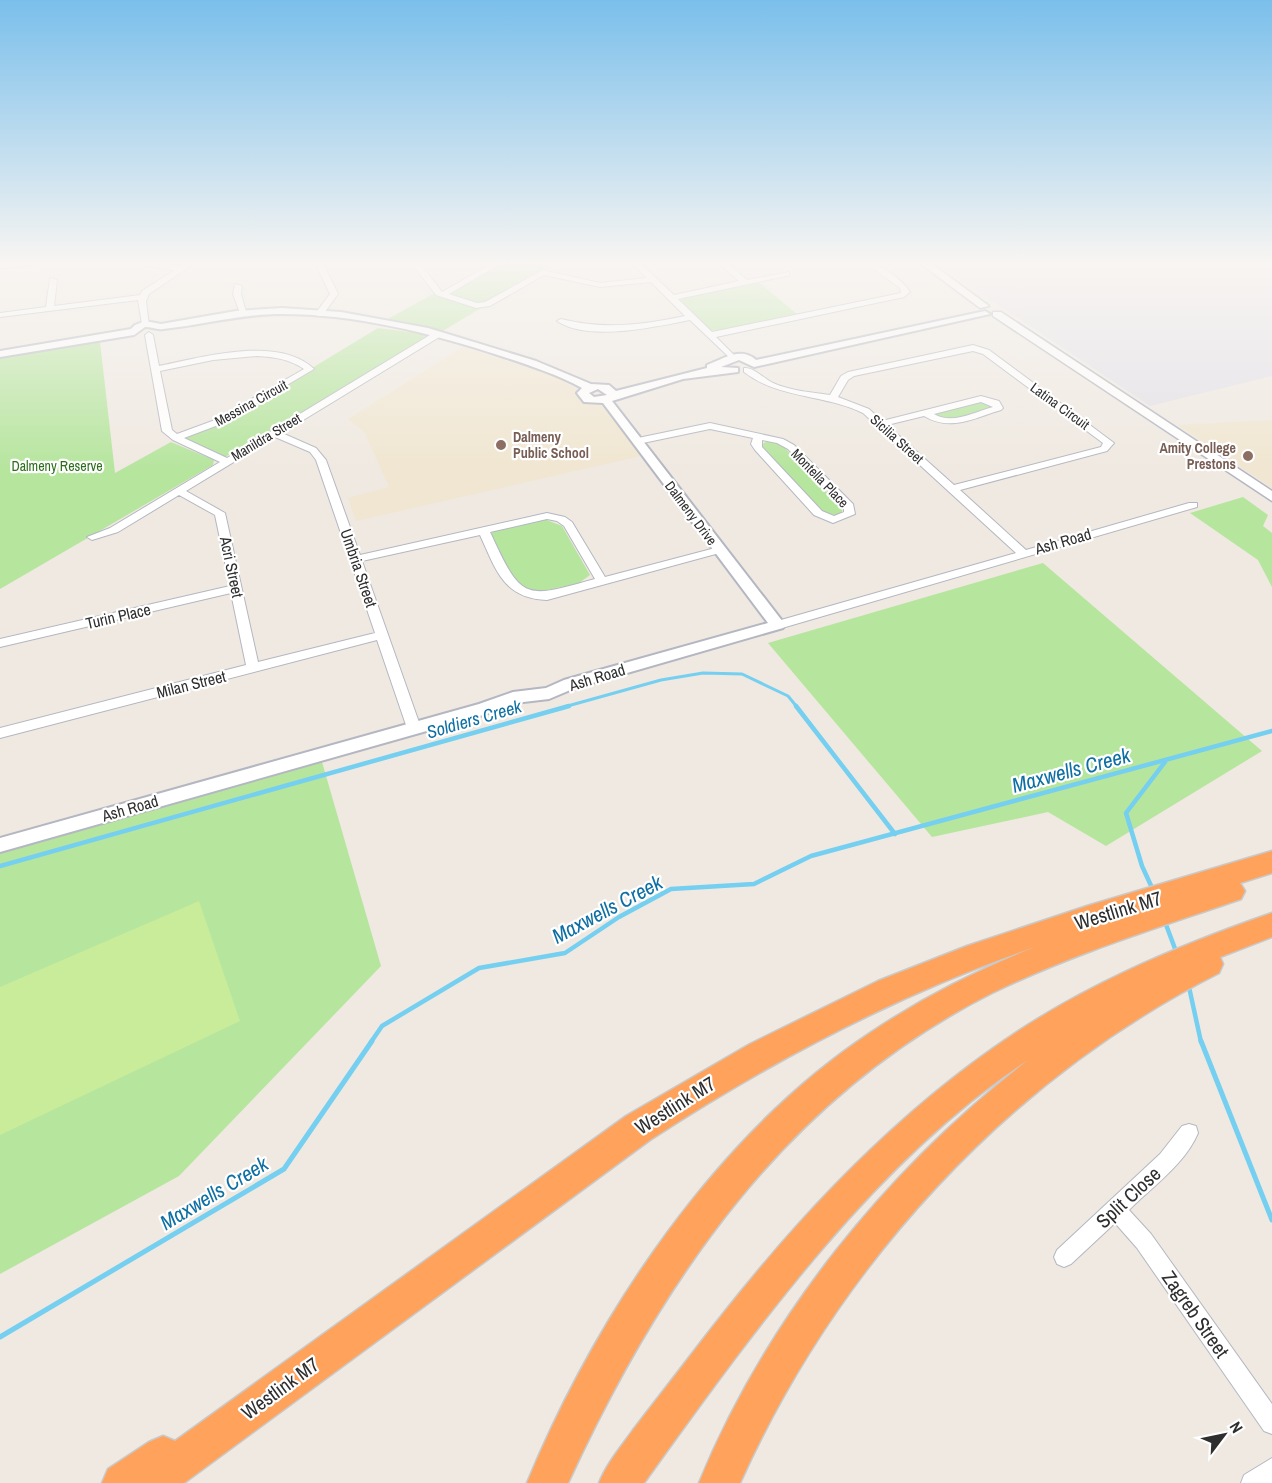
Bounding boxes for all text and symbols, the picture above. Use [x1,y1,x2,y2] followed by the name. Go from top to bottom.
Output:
[211,376,291,430] street label: Messina Circuit
[1027,378,1093,434] street label: Latina Circuit
[228,409,304,465] street label: Manildra Street
[867,410,927,468] street label: Sicilia Street
[513,428,589,462] place label: Dalmeny Public School
[494,438,508,452] marker: Dalmeny Public School
[1159,439,1236,473] place label: Amity College Prestons
[787,445,853,511] street label: Montella Place
[1241,449,1255,463] marker: Amity College Prestons
[11,457,103,475] park label: Dalmeny Reserve
[661,477,721,549] street label: Dalmeny Drive
[1031,522,1094,560] street label: Ash Road
[335,526,383,611] street label: Umbria Street
[215,533,249,600] street label: Acri Street
[83,598,153,634] street label: Turin Place
[565,658,628,696] street label: Ash Road
[154,665,228,703] street label: Milan Street
[424,693,525,744] water label: Soldiers Creek
[1009,740,1135,800] water label: Maxwells Creek
[98,789,161,827] street label: Ash Road
[547,867,669,950] water label: Maxwells Creek
[1071,884,1165,936] street label: Westlink M7
[630,1070,720,1140] street label: Westlink M7
[154,1149,275,1237] water label: Maxwells Creek
[1090,1160,1166,1234] street label: Split Close
[1156,1265,1236,1363] street label: Zagreb Street
[236,1351,324,1425] street label: Westlink M7
[1194,1405,1254,1465] north arrow
[1225,1417,1249,1437] text: N

